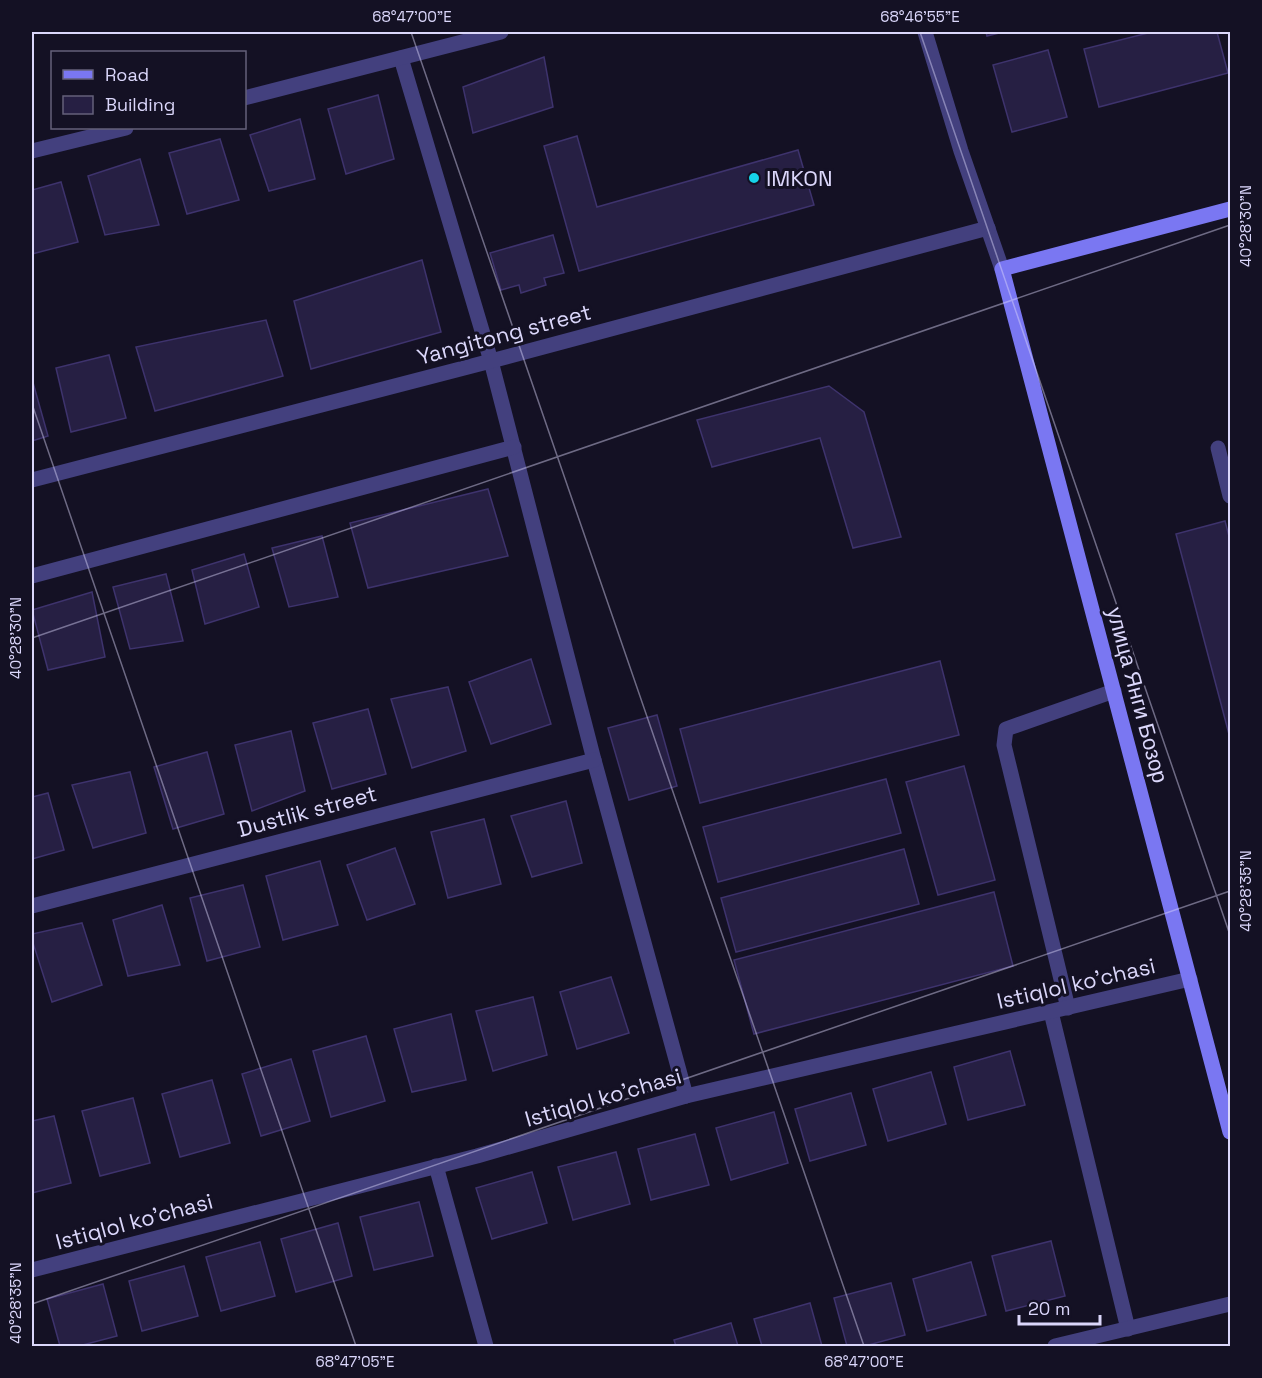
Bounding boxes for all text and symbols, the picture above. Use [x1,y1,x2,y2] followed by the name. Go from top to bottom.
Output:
[372,7,452,26] text: 68°47'00"E
[880,7,960,26] text: 68°46'55"E
[51,51,246,129] legend
[105,63,149,86] text: Road
[105,93,175,116] text: Building
[766,164,832,192] place label: IMKON
[747,171,761,185] marker: IMKON
[1236,185,1255,267] text: 40°28'30"N
[414,297,594,371] street label: Yangitong street
[6,597,25,679] text: 40°28'30"N
[1101,604,1175,786] street label: улица Янги Бозор
[234,779,380,843] street label: Dustlik street
[1236,850,1255,932] text: 40°28'35"N
[994,951,1158,1015] street label: Istiqlol ko'chasi
[521,1061,685,1133] street label: Istiqlol ko'chasi
[52,1187,216,1255] street label: Istiqlol ko'chasi
[6,1262,25,1344] text: 40°28'35"N
[1019,1288,1100,1326] scale bar
[1028,1297,1071,1320] text: 20 m
[316,1352,394,1371] text: 68°47'05"E
[824,1352,904,1371] text: 68°47'00"E

